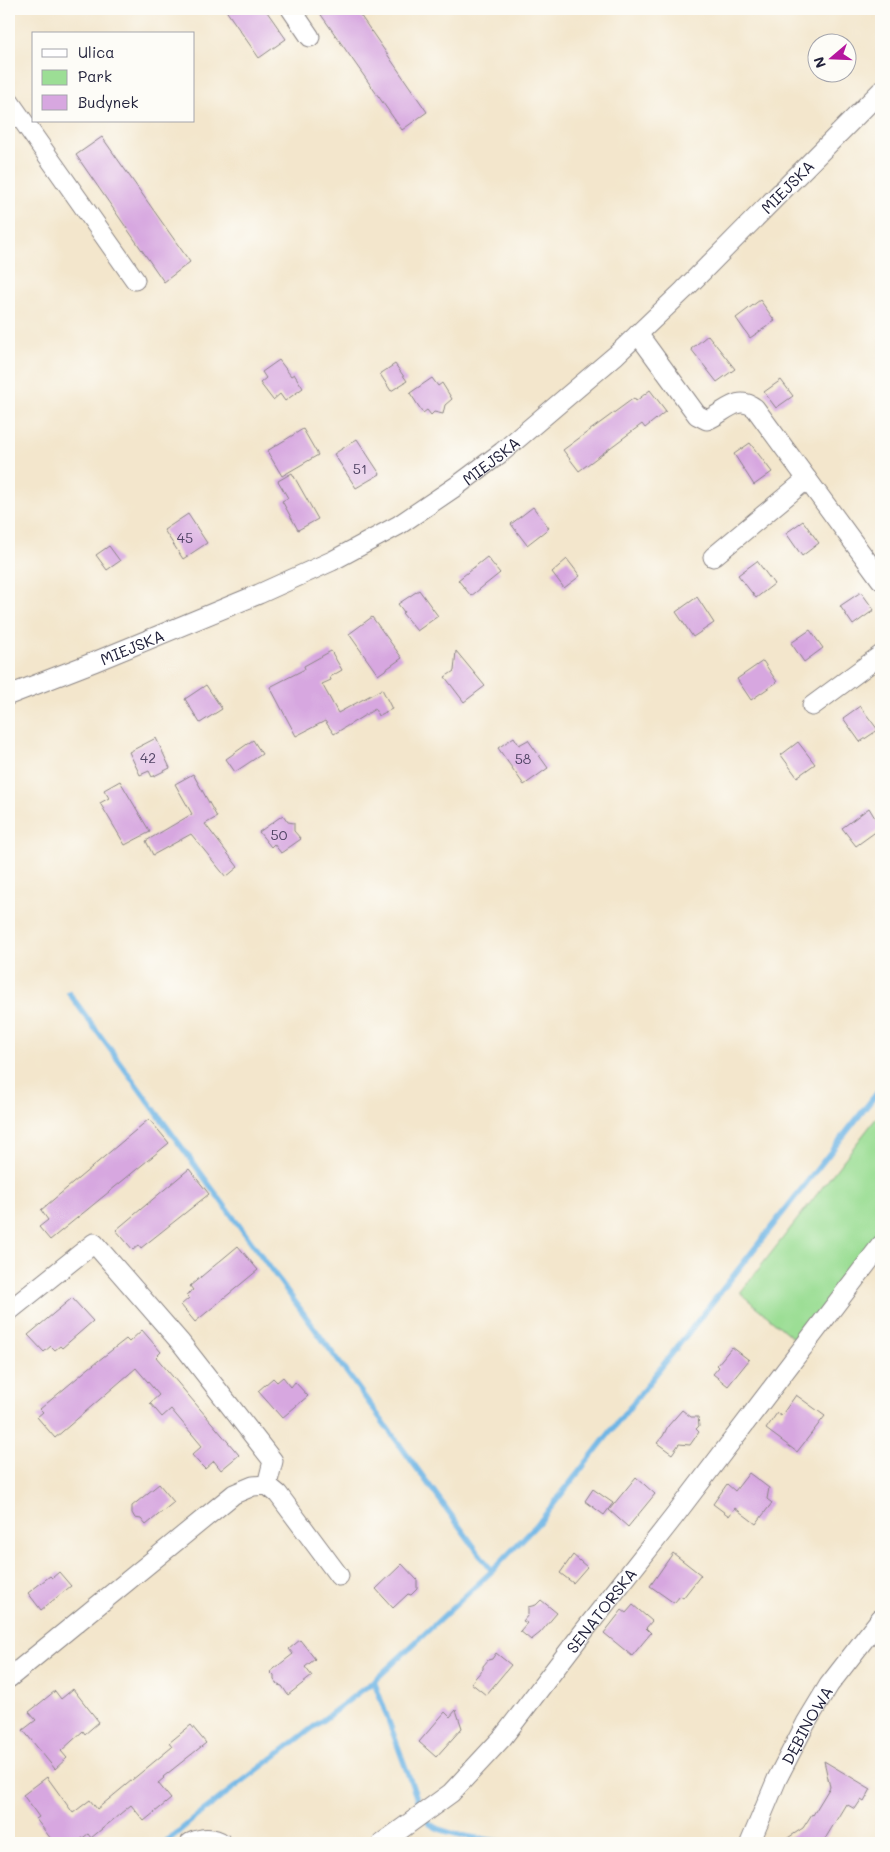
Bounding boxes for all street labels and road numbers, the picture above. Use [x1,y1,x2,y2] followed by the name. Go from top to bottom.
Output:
[756,155,818,218] street label: MIEJSKA
[457,431,524,489] street label: MIEJSKA
[97,624,167,669] street label: MIEJSKA
[561,1563,641,1657] street label: SENATORSKA
[776,1682,837,1768] street label: DĘBINOWA

